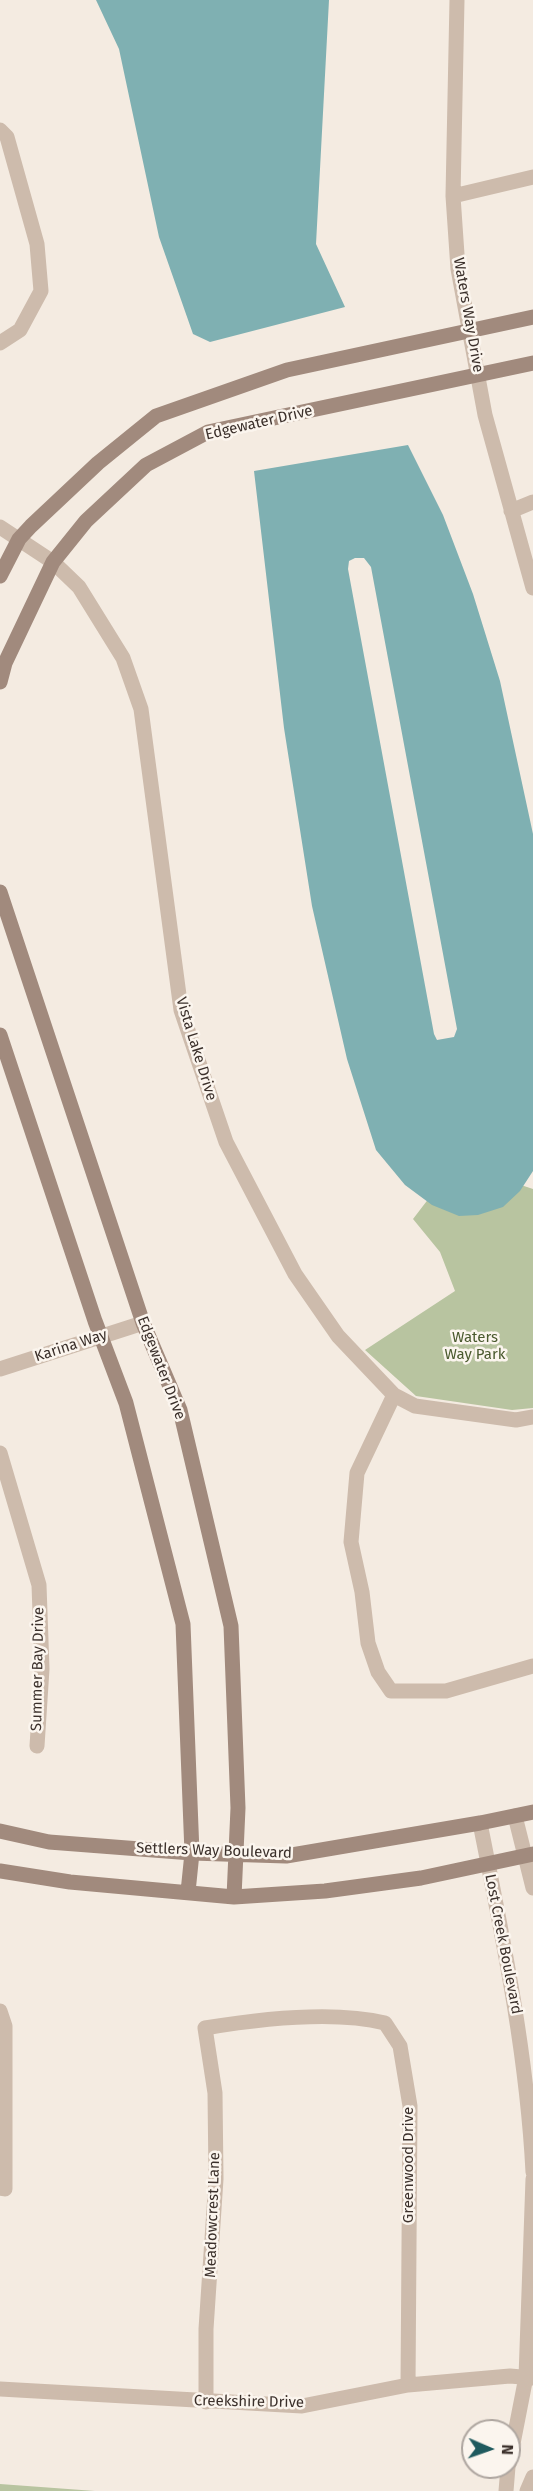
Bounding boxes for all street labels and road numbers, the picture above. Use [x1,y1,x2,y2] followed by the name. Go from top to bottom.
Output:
[449,256,487,374] street label: Waters Way Drive
[204,402,314,444] street label: Edgewater Drive
[172,995,220,1103] street label: Vista Lake Drive
[133,1314,189,1422] street label: Edgewater Drive
[33,1326,109,1366] street label: Karina Way
[28,1607,48,1731] street label: Summer Bay Drive
[136,1839,292,1863] street label: Settlers Way Boulevard
[481,1872,525,2016] street label: Lost Creek Boulevard
[400,2107,418,2223] street label: Greenwood Drive
[202,2152,224,2278] street label: Meadowcrest Lane
[194,2392,304,2412] street label: Creekshire Drive

